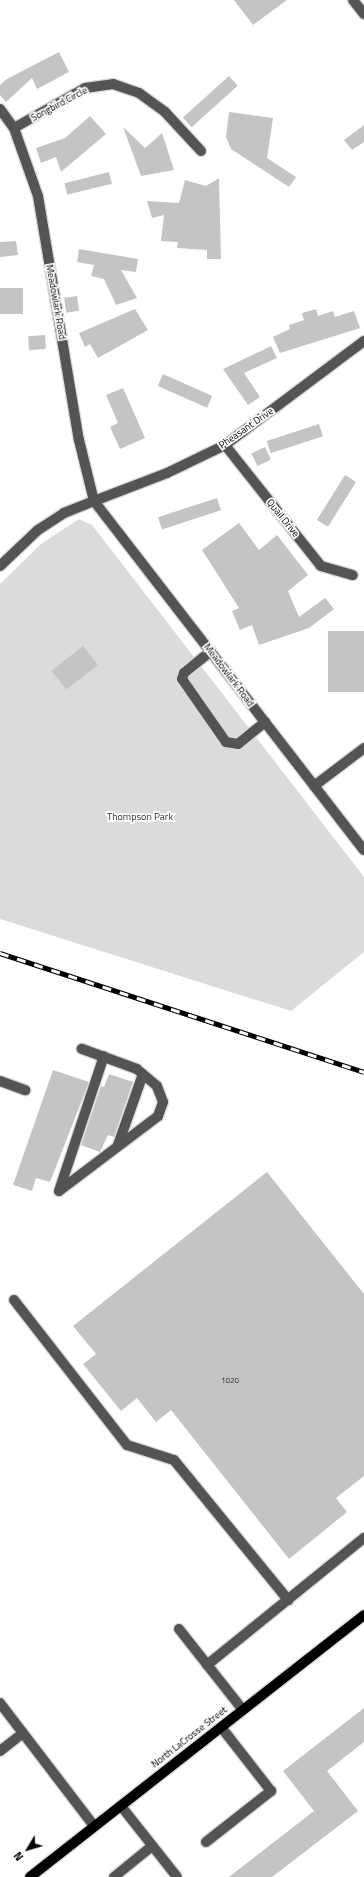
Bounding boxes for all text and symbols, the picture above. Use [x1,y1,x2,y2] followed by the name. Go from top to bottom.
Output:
[29,84,89,124] street label: Songbird Circle
[43,264,69,340] street label: Meadowlark Road
[216,405,276,451] street label: Pheasant Drive
[264,497,302,539] street label: Quail Drive
[201,641,257,709] street label: Meadowlark Road
[107,811,173,823] park label: Thompson Park
[221,1376,239,1386] house number: 1020
[149,1704,229,1770] street label: North LaCrosse Street
[8,1829,48,1869] north arrow
[10,1848,27,1864] text: N

